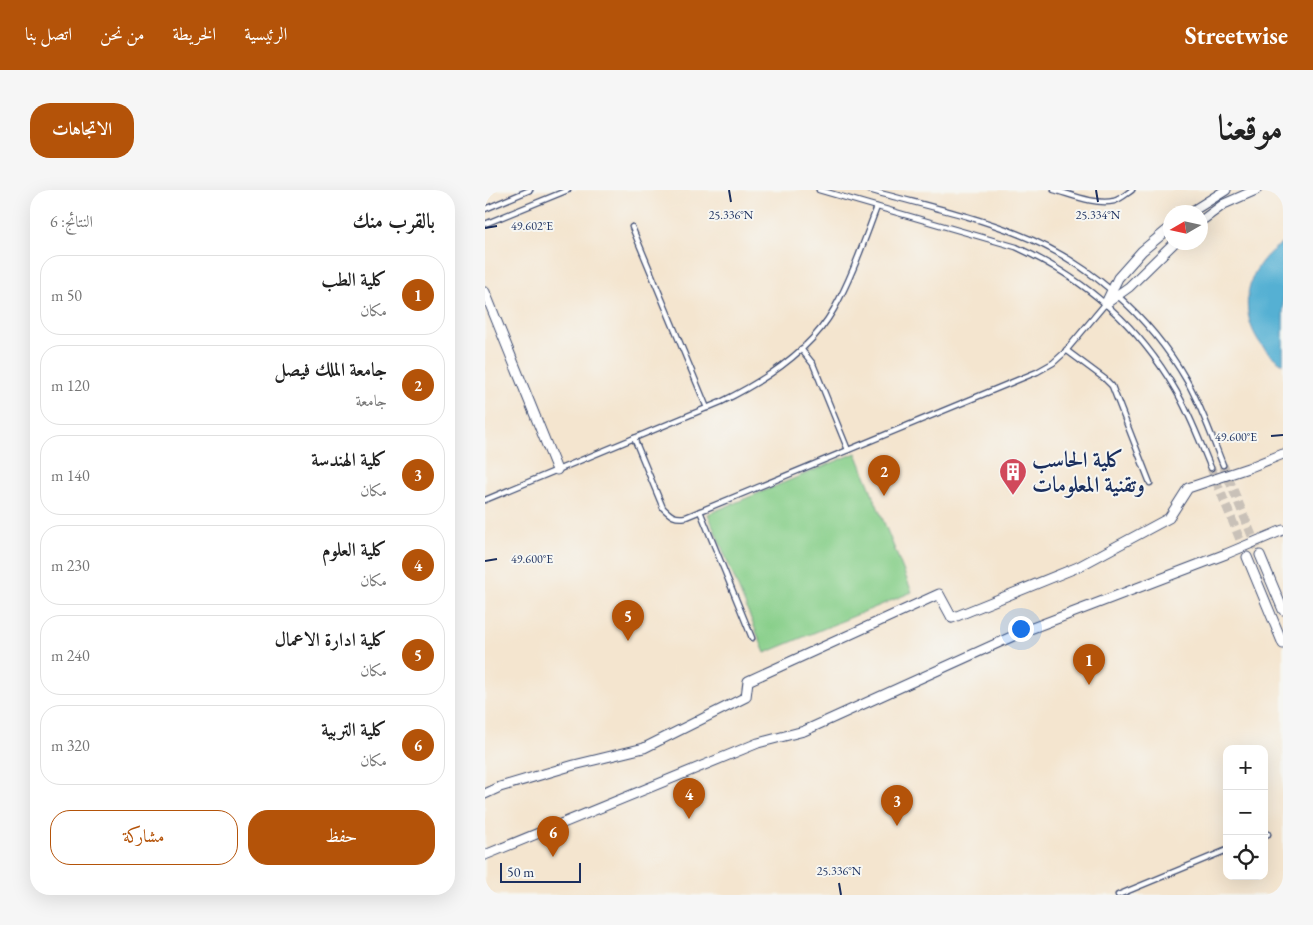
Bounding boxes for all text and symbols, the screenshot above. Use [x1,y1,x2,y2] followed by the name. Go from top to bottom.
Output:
[1185,20,1288,51] text: Streetwise
[25,22,72,45] text: اتصل بنا
[100,22,144,45] text: من نحن
[172,22,216,45] text: الخريطة
[244,22,287,45] text: الرئيسية
[30,103,134,158] button: الاتجاهات
[1218,104,1283,149] text: موقعنا
[1163,205,1208,250] north arrow
[352,207,435,234] text: بالقرب منك
[709,207,754,223] text: 25.336°N
[1076,207,1121,223] text: 25.334°N
[50,211,93,232] text: النتائج: 6
[511,218,553,234] text: 49.602°E
[321,267,387,292] text: كلية الطب
[51,285,82,306] text: 50 m
[414,285,422,306] text: 1
[360,300,387,321] text: مكان
[274,357,387,382] text: جامعة الملك فيصل
[51,375,90,396] text: 120 m
[414,375,422,396] text: 2
[355,390,387,411] text: جامعة
[1215,429,1257,445] text: 49.600°E
[1032,445,1145,499] place label: كلية الحاسب وتقنية المعلومات
[311,447,387,472] text: كلية الهندسة
[868,455,900,496] pin: 2
[998,457,1028,496] building icon: كلية الحاسب وتقنية المعلومات
[51,465,90,486] text: 140 m
[414,465,422,486] text: 3
[360,480,387,501] text: مكان
[322,537,387,562] text: كلية العلوم
[511,551,553,567] text: 49.600°E
[51,555,90,576] text: 230 m
[414,555,422,576] text: 4
[360,570,387,591] text: مكان
[612,600,644,641] pin: 5
[1008,616,1034,642] your location
[274,627,387,652] text: كلية ادارة الاعمال
[1073,644,1105,685] pin: 1
[51,645,90,666] text: 240 m
[414,645,422,666] text: 5
[360,660,387,681] text: مكان
[321,717,387,742] text: كلية التربية
[51,735,90,756] text: 320 m
[414,735,422,756] text: 6
[1223,745,1268,880] map controls
[1223,745,1268,790] button: +
[360,750,387,771] text: مكان
[673,778,705,819] pin: 4
[881,785,913,826] pin: 3
[1223,790,1268,835] button: −
[50,810,238,865] button: مشاركة
[248,810,435,865] button: حفظ
[537,816,569,857] pin: 6
[1223,835,1268,880] button: locate
[500,860,581,883] scale bar
[507,863,534,881] text: 50 m
[817,863,862,879] text: 25.336°N

